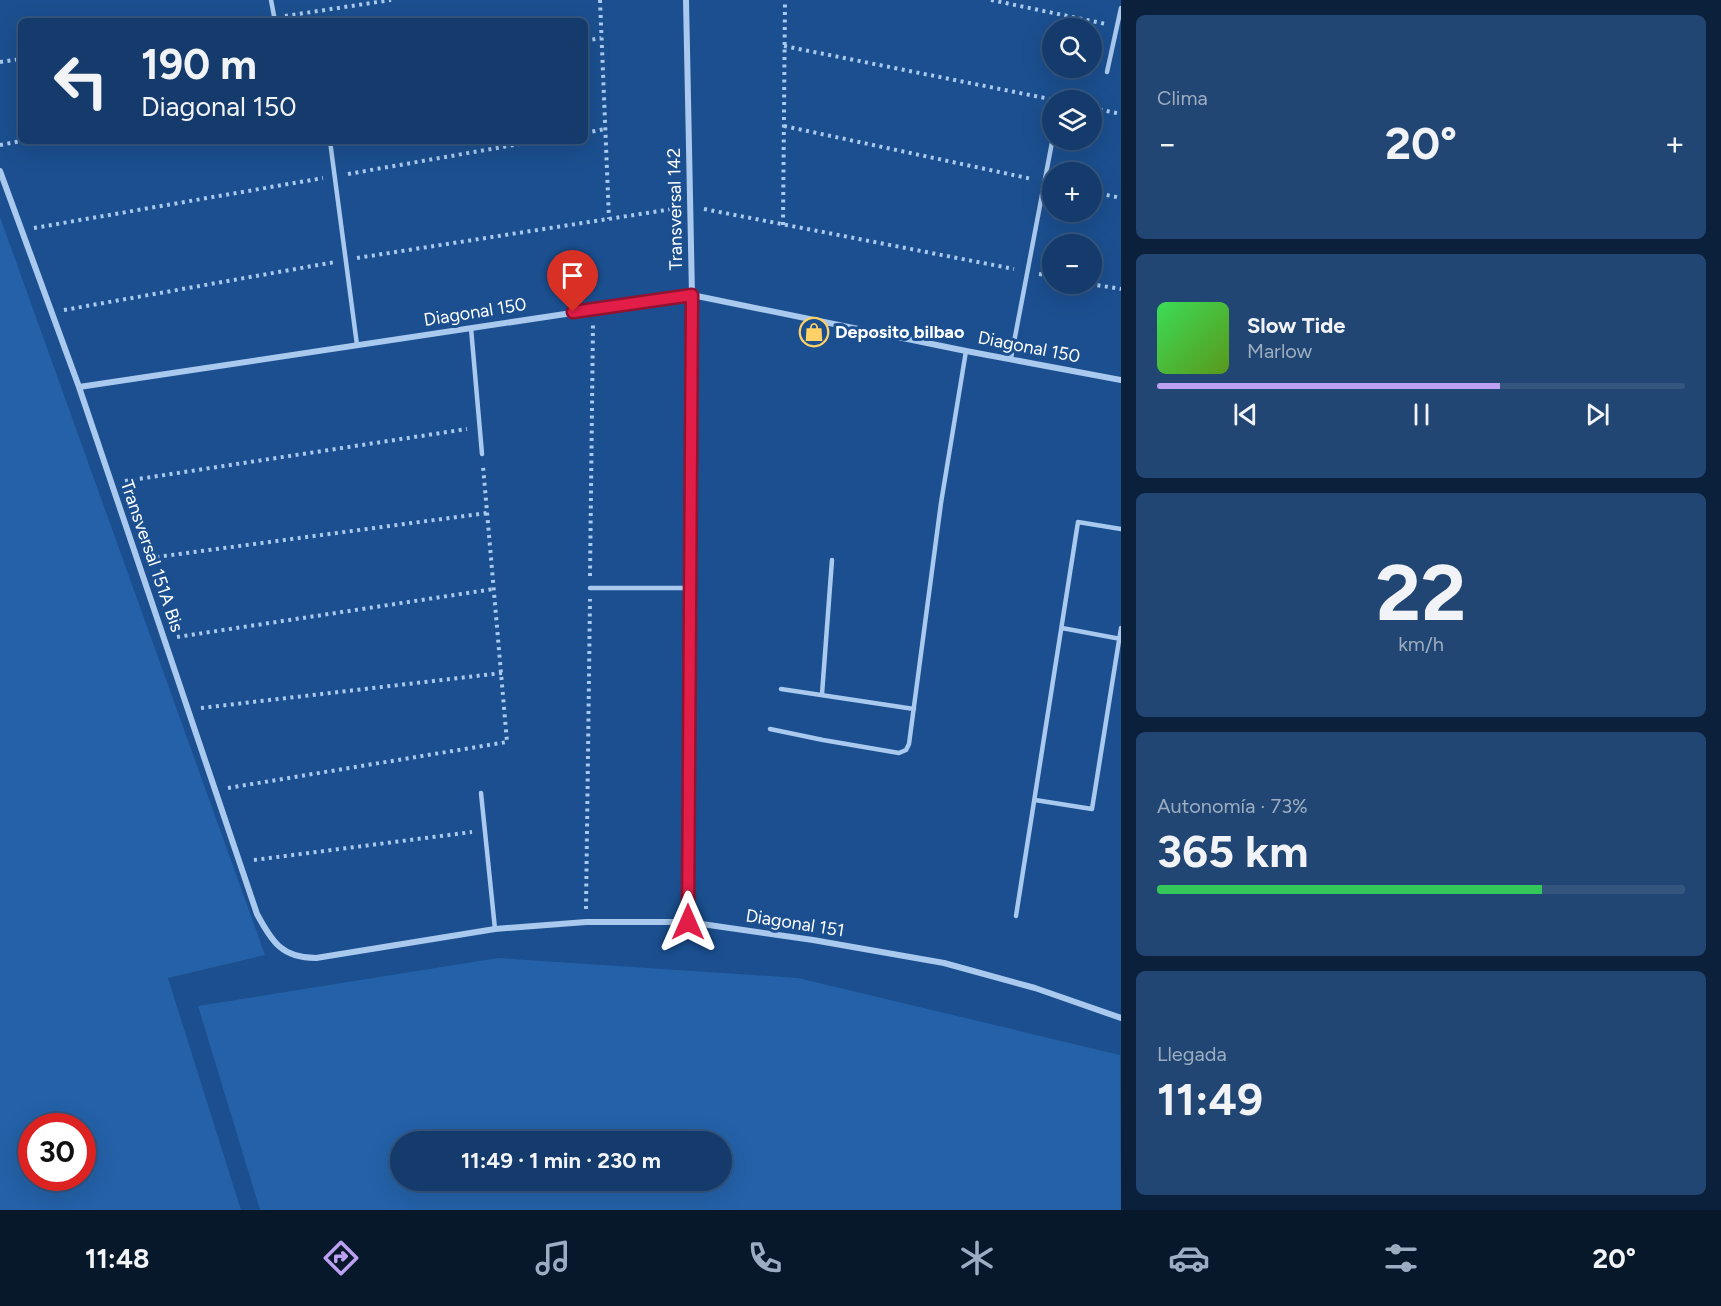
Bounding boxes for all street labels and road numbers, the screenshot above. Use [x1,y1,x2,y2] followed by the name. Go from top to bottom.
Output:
[663,148,687,270] street label: Transversal 142
[422,293,528,331] street label: Diagonal 150
[976,326,1082,368] street label: Diagonal 150
[116,477,188,635] street label: Transversal 151A Bis
[744,904,846,942] street label: Diagonal 151

